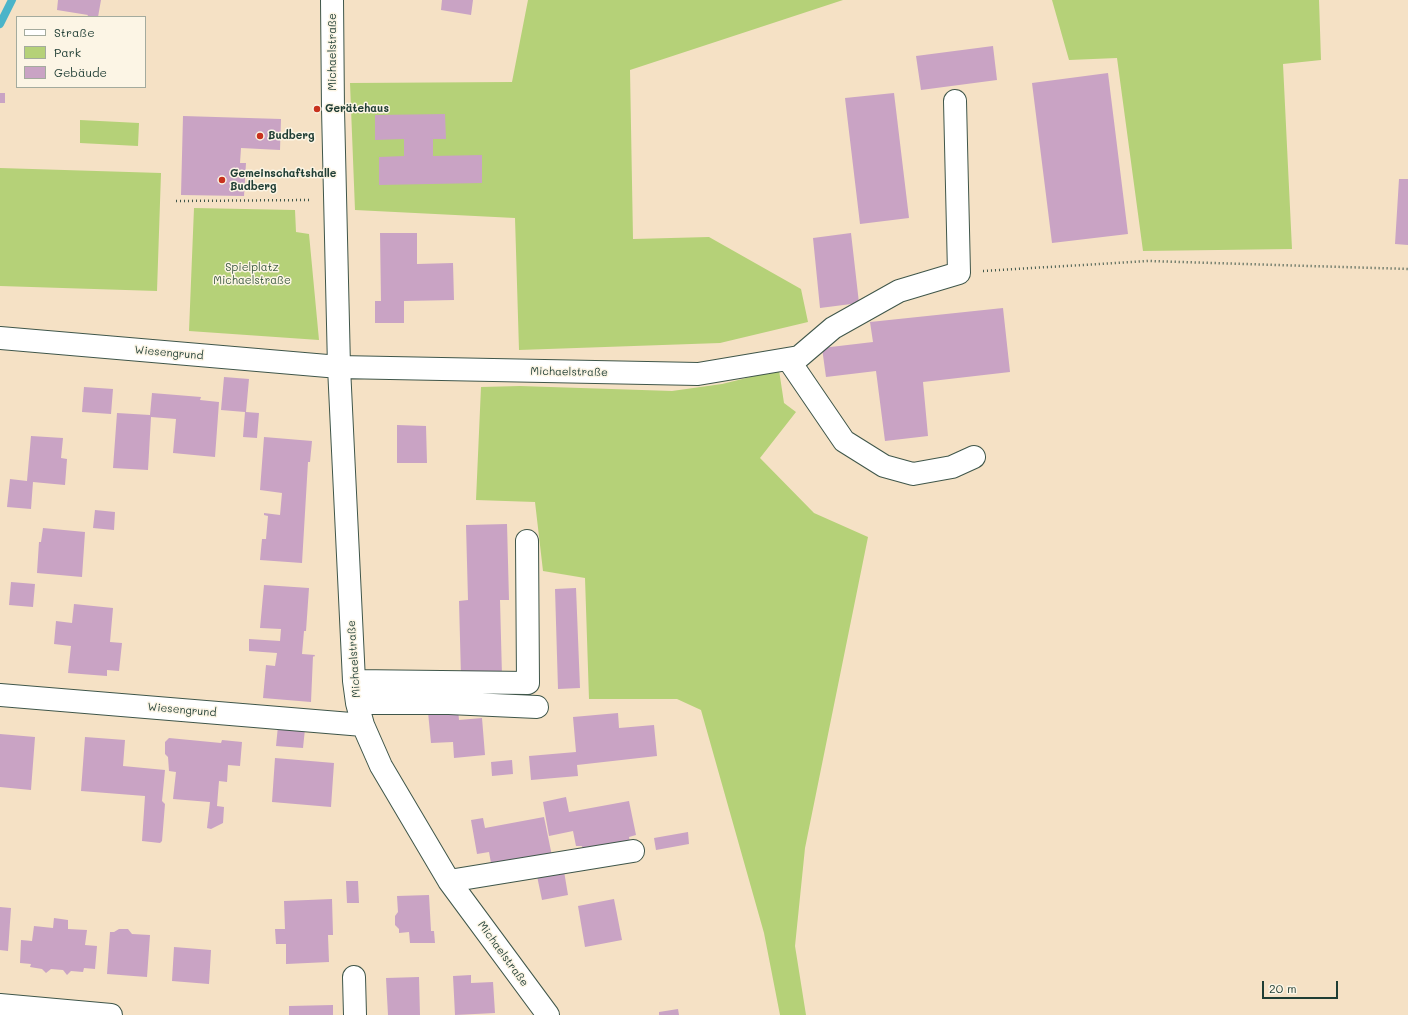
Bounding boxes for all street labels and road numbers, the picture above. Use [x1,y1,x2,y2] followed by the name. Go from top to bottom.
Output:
[326,13,340,91] street label: Michaelstraße
[134,343,204,363] street label: Wiesengrund
[530,365,608,379] street label: Michaelstraße
[345,620,363,698] street label: Michaelstraße
[147,700,217,720] street label: Wiesengrund
[475,919,531,989] street label: Michaelstraße

